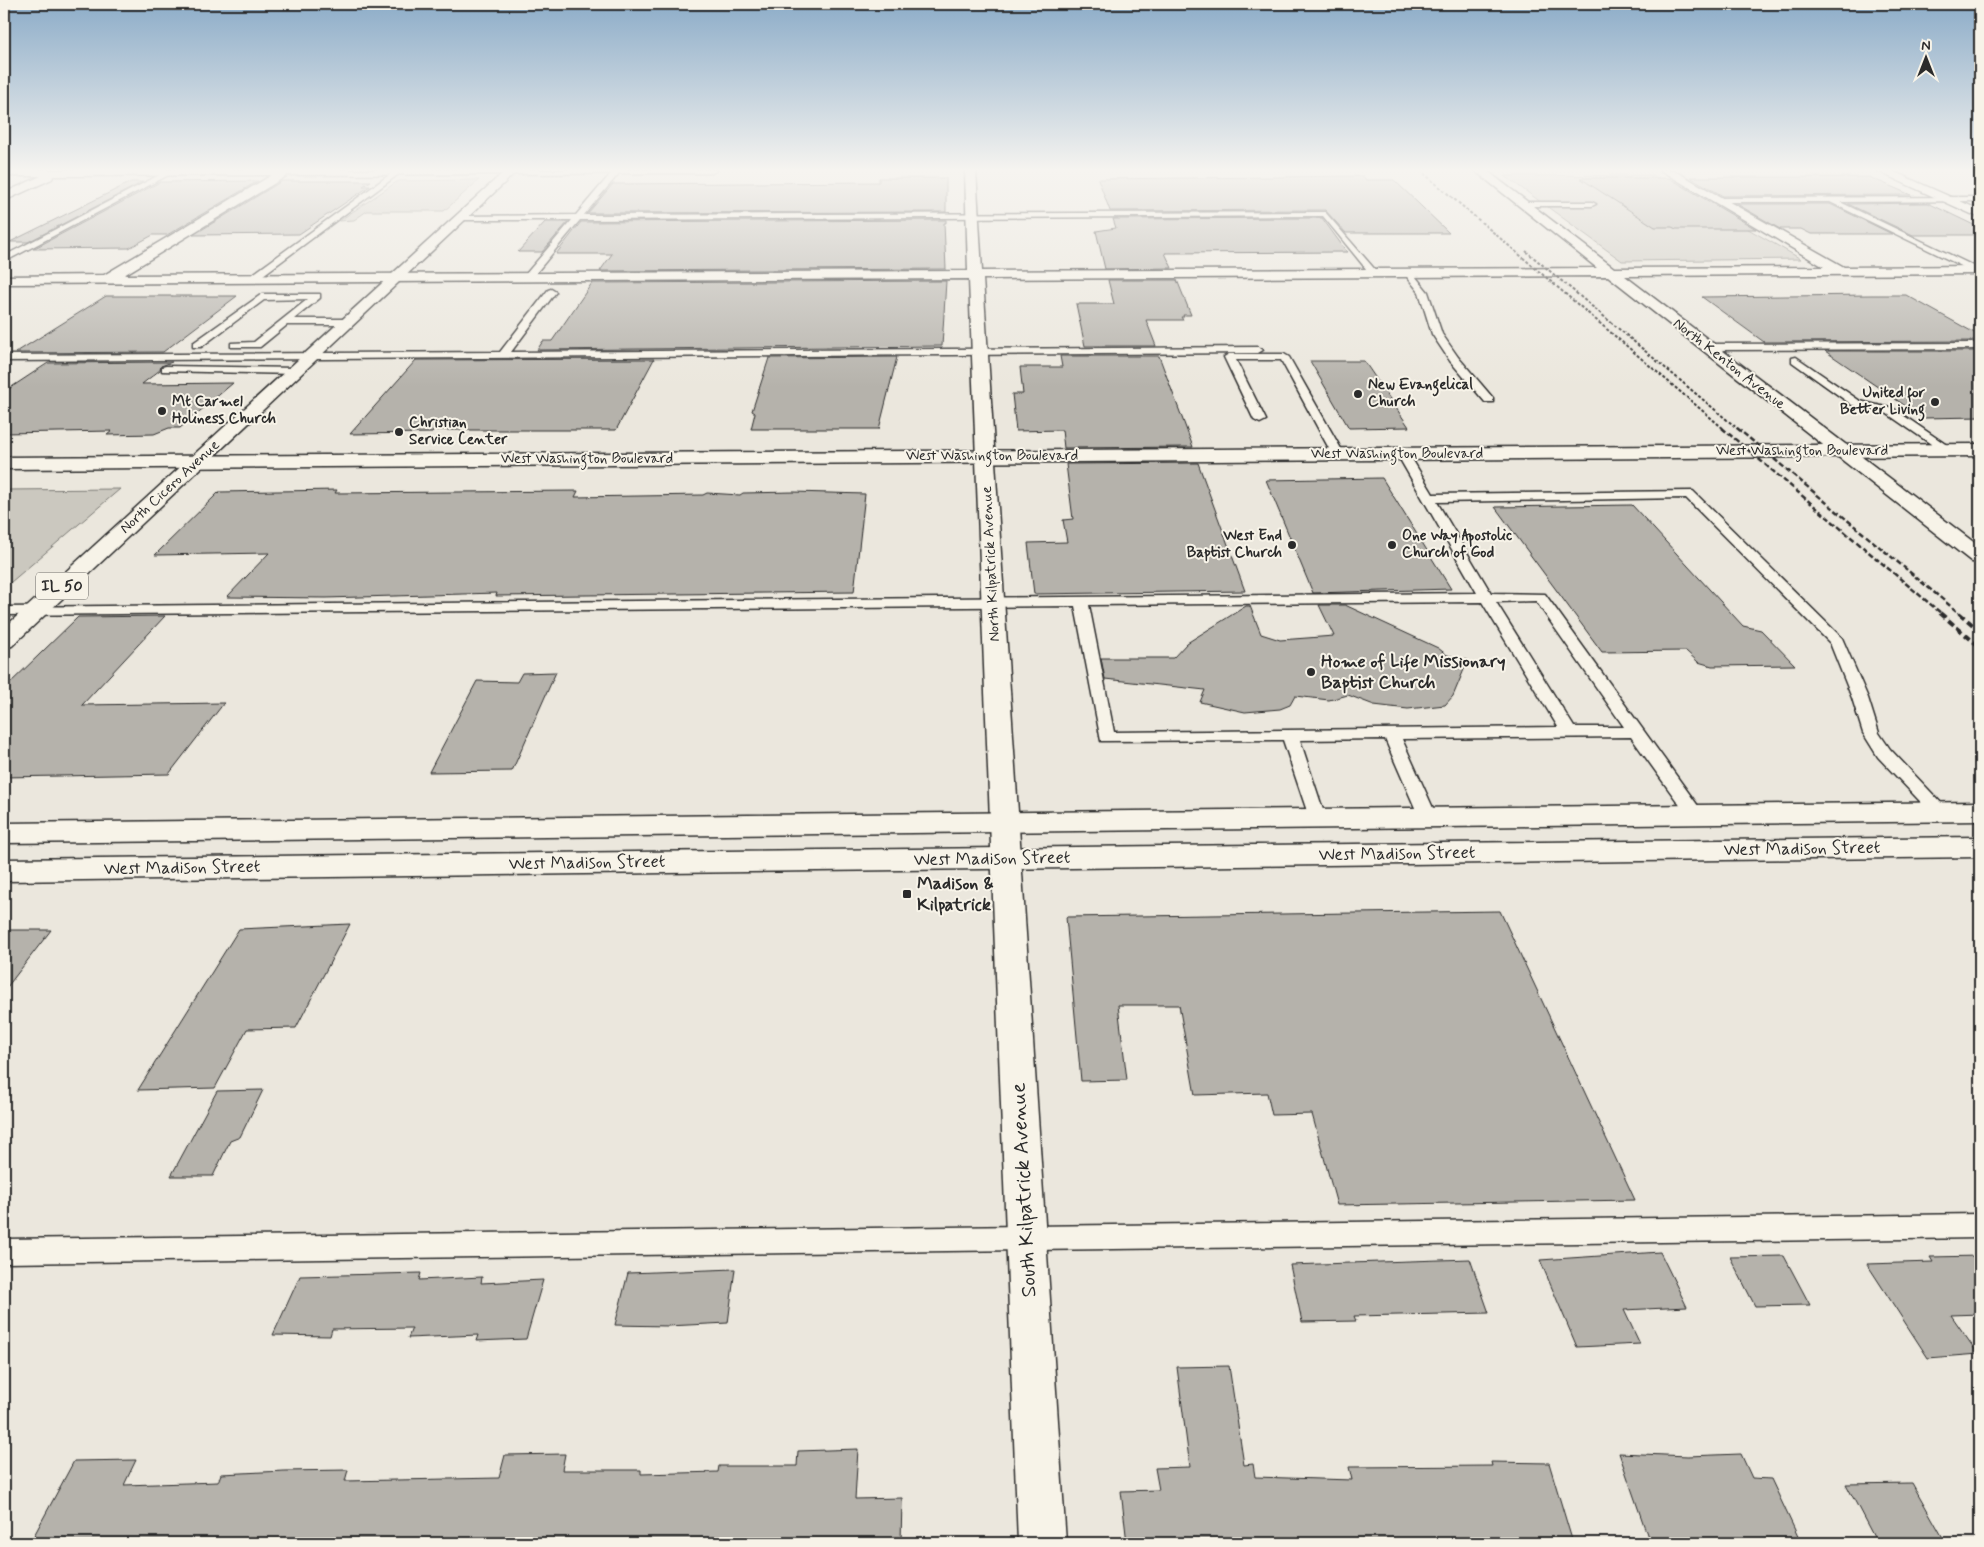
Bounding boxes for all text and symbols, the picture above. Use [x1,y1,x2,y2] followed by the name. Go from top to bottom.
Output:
[1902,32,1952,82] north arrow
[1921,37,1931,55] text: N
[1668,314,1790,414] street label: North Kenton Avenue
[1368,375,1473,412] place label: New Evangelical Church
[1840,383,1926,422] place label: United for Better Living
[1352,388,1364,400] marker: New Evangelical Church
[172,392,276,429] place label: Mt Carmel Holiness Church
[1929,396,1941,408] marker: United for Better Living
[156,405,168,417] marker: Mt Carmel Holiness Church
[409,413,508,450] place label: Christian Service Center
[393,426,405,438] marker: Christian Service Center
[116,435,224,539] street label: North Cicero Avenue
[1716,441,1888,462] street label: West Washington Boulevard
[1311,444,1483,465] street label: West Washington Boulevard
[906,446,1078,467] street label: West Washington Boulevard
[501,449,673,470] street label: West Washington Boulevard
[977,486,1005,642] street label: North Kilpatrick Avenue
[1187,526,1282,563] place label: West End Baptist Church
[1402,526,1512,563] place label: One Way Apostolic Church of God
[1286,539,1298,551] marker: West End Baptist Church
[1386,539,1398,551] marker: One Way Apostolic Church of God
[36,572,88,600] road number: IL 50
[1321,650,1506,695] place label: Home of Life Missionary Baptist Church
[1305,666,1317,678] marker: Home of Life Missionary Baptist Church
[1723,836,1881,862] street label: West Madison Street
[1318,841,1476,867] street label: West Madison Street
[913,846,1071,872] street label: West Madison Street
[508,850,666,876] street label: West Madison Street
[103,855,261,881] street label: West Madison Street
[917,872,994,917] place label: Madison & Kilpatrick
[901,888,913,900] marker: Madison & Kilpatrick
[1004,1082,1044,1298] street label: South Kilpatrick Avenue

